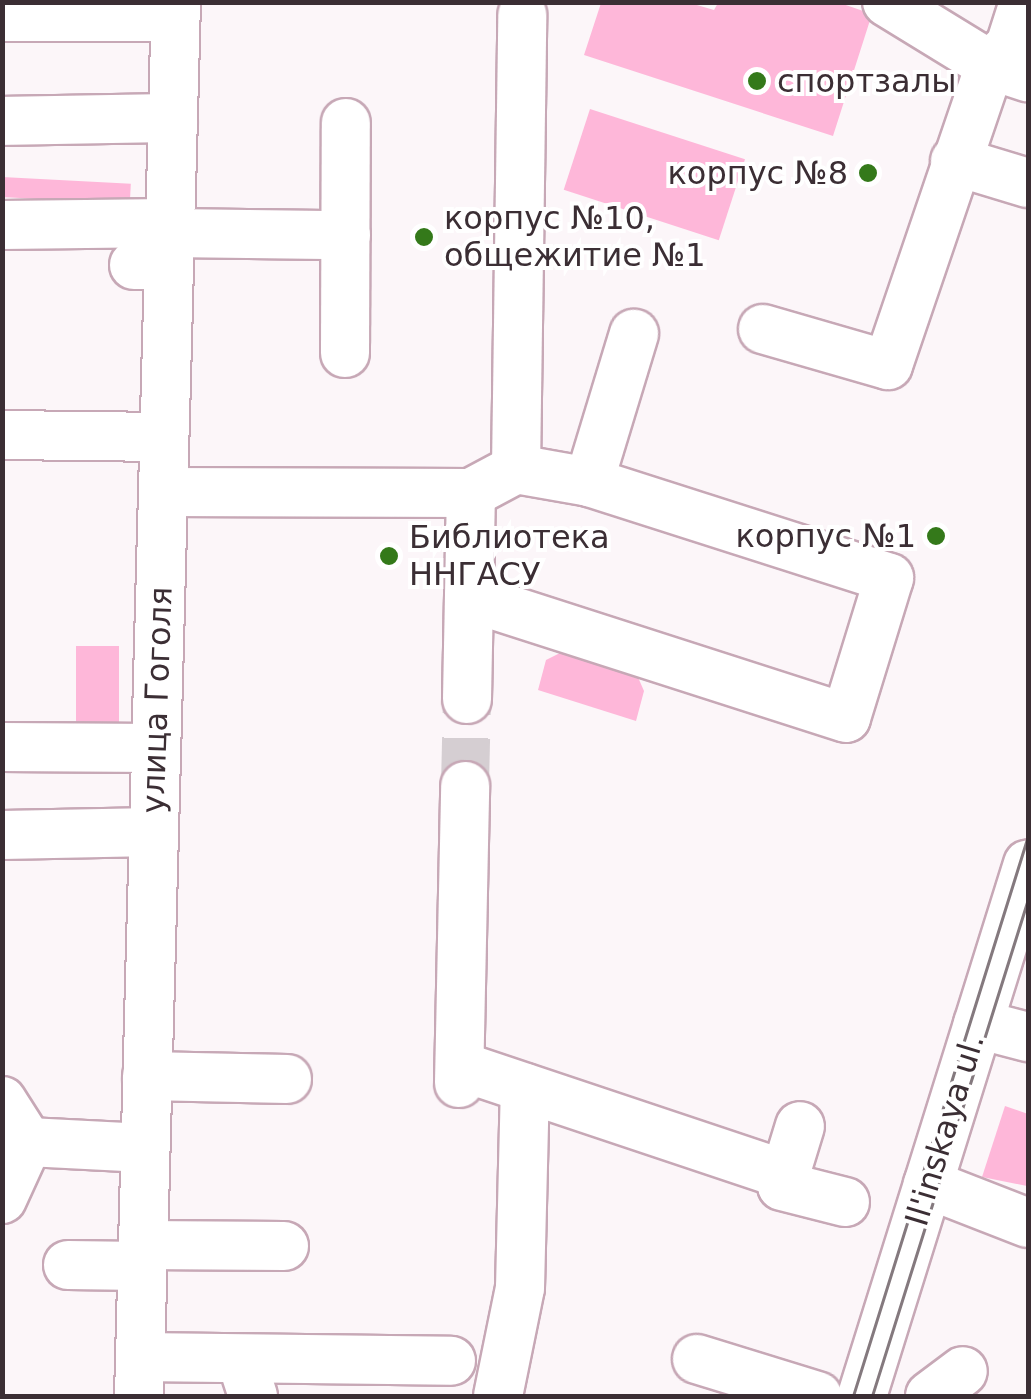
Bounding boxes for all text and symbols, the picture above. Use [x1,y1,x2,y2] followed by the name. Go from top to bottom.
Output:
[777,62,956,100] place label: спортзалы
[746,70,768,92] marker: спортзалы
[668,154,848,192] place label: корпус №8
[857,162,879,184] marker: корпус №8
[444,200,706,275] place label: корпус №10, общежитие №1
[413,226,435,248] marker: корпус №10, общежитие №1
[736,517,916,555] place label: корпус №1
[409,519,610,594] place label: Библиотека ННГАСУ
[925,525,947,547] marker: корпус №1
[378,545,400,567] marker: Библиотека ННГАСУ
[134,586,180,814] street label: улица Гоголя
[898,1029,992,1231] street label: Il'inskaya ul.

